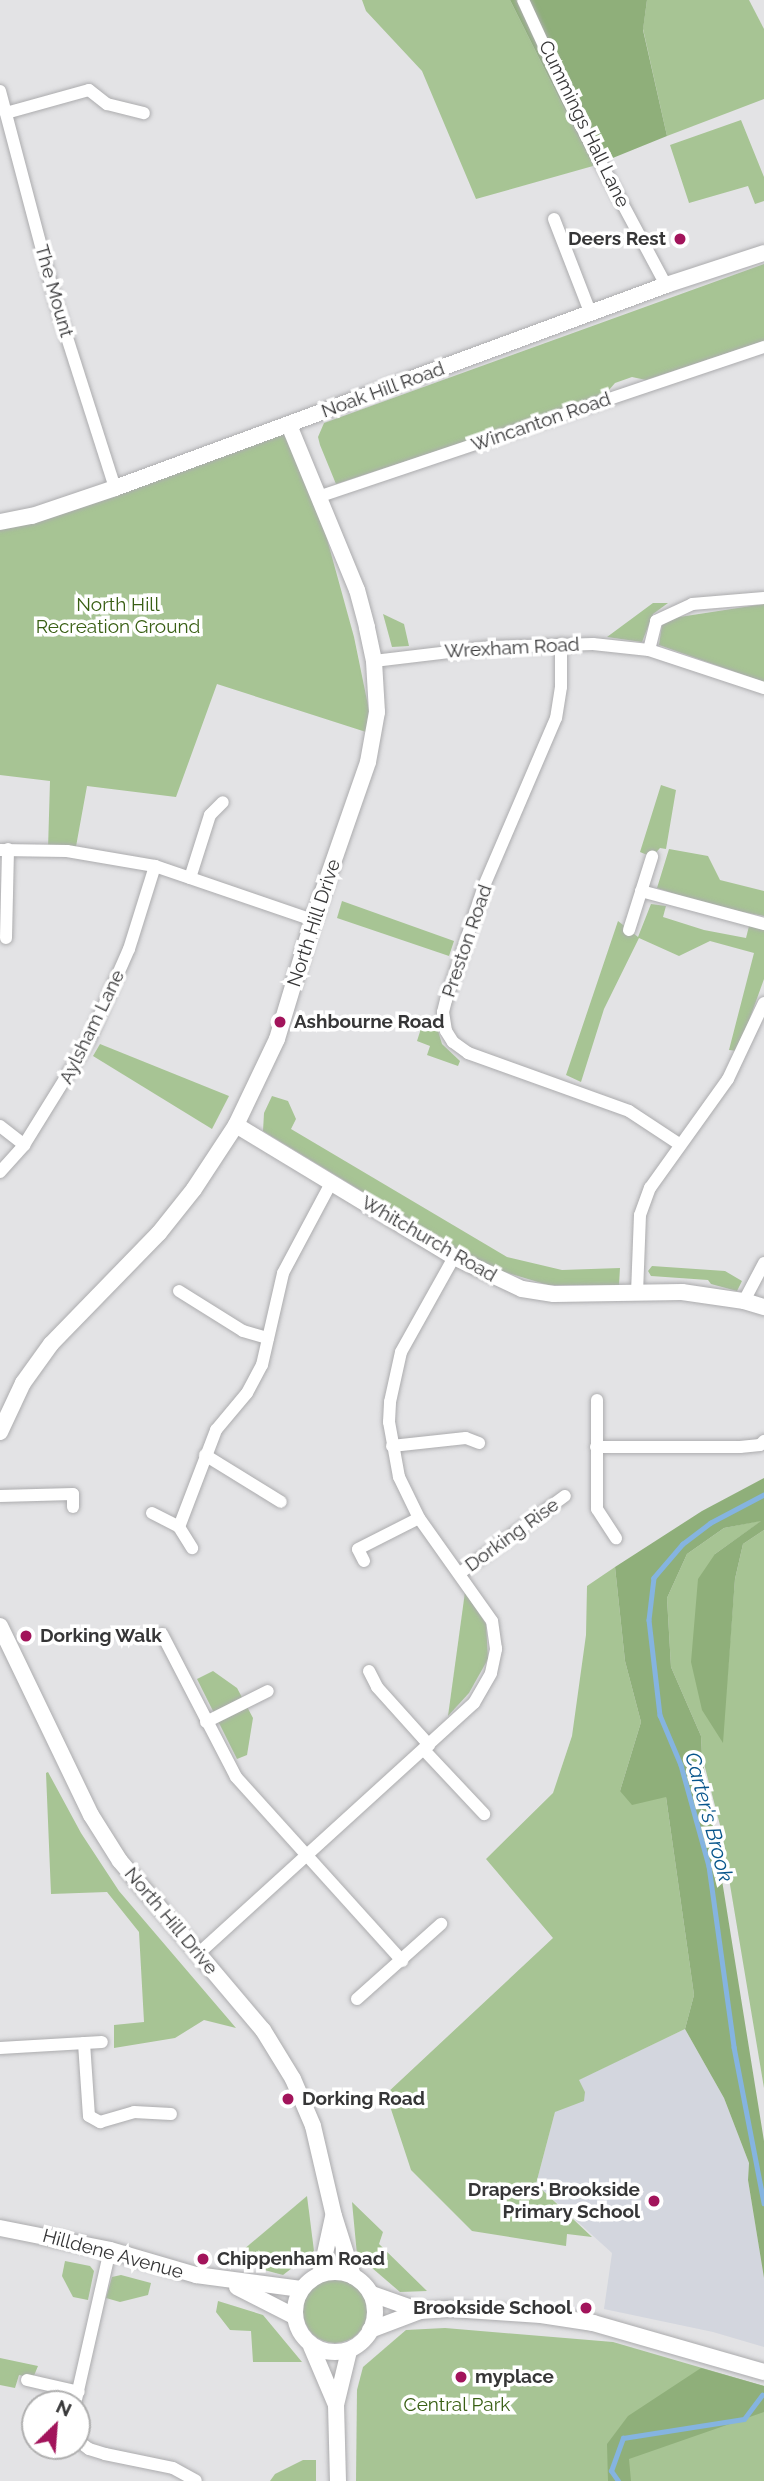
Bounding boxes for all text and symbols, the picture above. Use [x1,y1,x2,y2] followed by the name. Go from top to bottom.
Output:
[534,37,634,211] street label: Cummings Hall Lane
[568,228,666,250] place label: Deers Rest
[672,231,688,247] marker: Deers Rest
[30,242,78,340] street label: The Mount
[318,357,448,423] street label: Noak Hill Road
[468,387,614,457] street label: Wincanton Road
[36,594,200,638] park label: North Hill Recreation Ground
[444,633,580,663] street label: Wrexham Road
[283,856,345,990] street label: North Hill Drive
[437,882,497,1000] street label: Preston Road
[55,966,129,1088] street label: Aylsham Lane
[294,1011,445,1033] place label: Ashbourne Road
[272,1014,288,1030] marker: Ashbourne Road
[357,1191,501,1287] street label: Whitchurch Road
[461,1493,563,1577] street label: Dorking Rise
[40,1625,162,1647] place label: Dorking Walk
[18,1628,34,1644] marker: Dorking Walk
[680,1749,738,1885] water label: Carter's Brook
[119,1863,223,1979] street label: North Hill Drive
[302,2088,425,2110] place label: Dorking Road
[280,2091,296,2107] marker: Dorking Road
[468,2179,640,2223] place label: Drapers' Brookside Primary School
[646,2193,662,2209] marker: Drapers' Brookside Primary School
[40,2224,186,2284] street label: Hilldene Avenue
[217,2248,385,2270] place label: Chippenham Road
[195,2251,211,2267] marker: Chippenham Road
[413,2297,572,2319] place label: Brookside School
[578,2300,594,2316] marker: Brookside School
[475,2366,554,2388] place label: myplace
[453,2369,469,2385] marker: myplace
[21,2390,91,2460] north arrow
[403,2394,511,2416] park label: Central Park
[53,2395,75,2421] text: N

